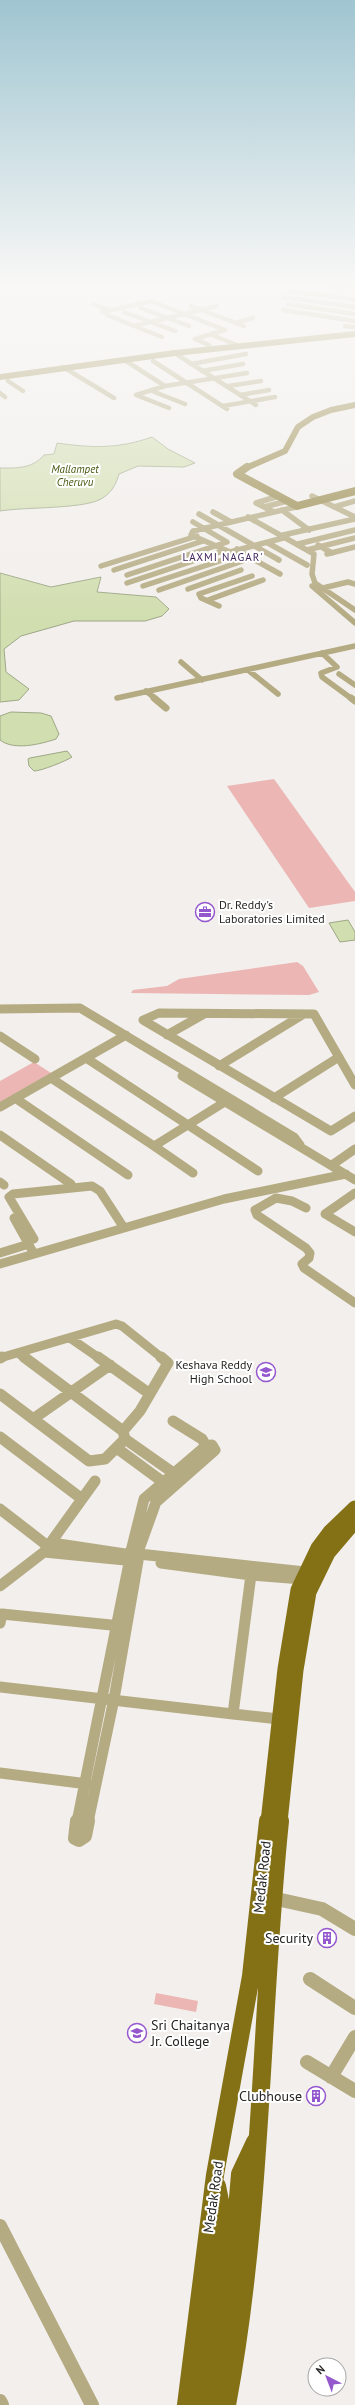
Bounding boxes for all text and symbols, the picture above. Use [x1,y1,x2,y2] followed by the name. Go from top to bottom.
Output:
[51,462,99,489] water label: Mallampet Cheruvu
[182,550,264,564] district label: LAXMI NAGAR'
[219,897,325,926] place label: Dr. Reddy's Laboratories Limited
[194,901,216,923] office icon: Dr. Reddy's Laboratories Limited
[175,1357,252,1386] place label: Keshava Reddy High School
[255,1361,277,1383] school or university icon: Keshava Reddy High School
[249,1840,275,1914] street label: Medak Road
[316,1927,338,1949] building icon: Security
[265,1929,313,1947] place label: Security
[150,2016,230,2050] place label: Sri Chaitanya Jr. College
[126,2022,148,2044] school or university icon: Sri Chaitanya Jr. College
[305,2085,327,2107] building icon: Clubhouse
[239,2087,302,2105] place label: Clubhouse
[199,2160,227,2234] street label: Medak Road
[307,2357,347,2397] north arrow
[313,2362,328,2377] text: N

